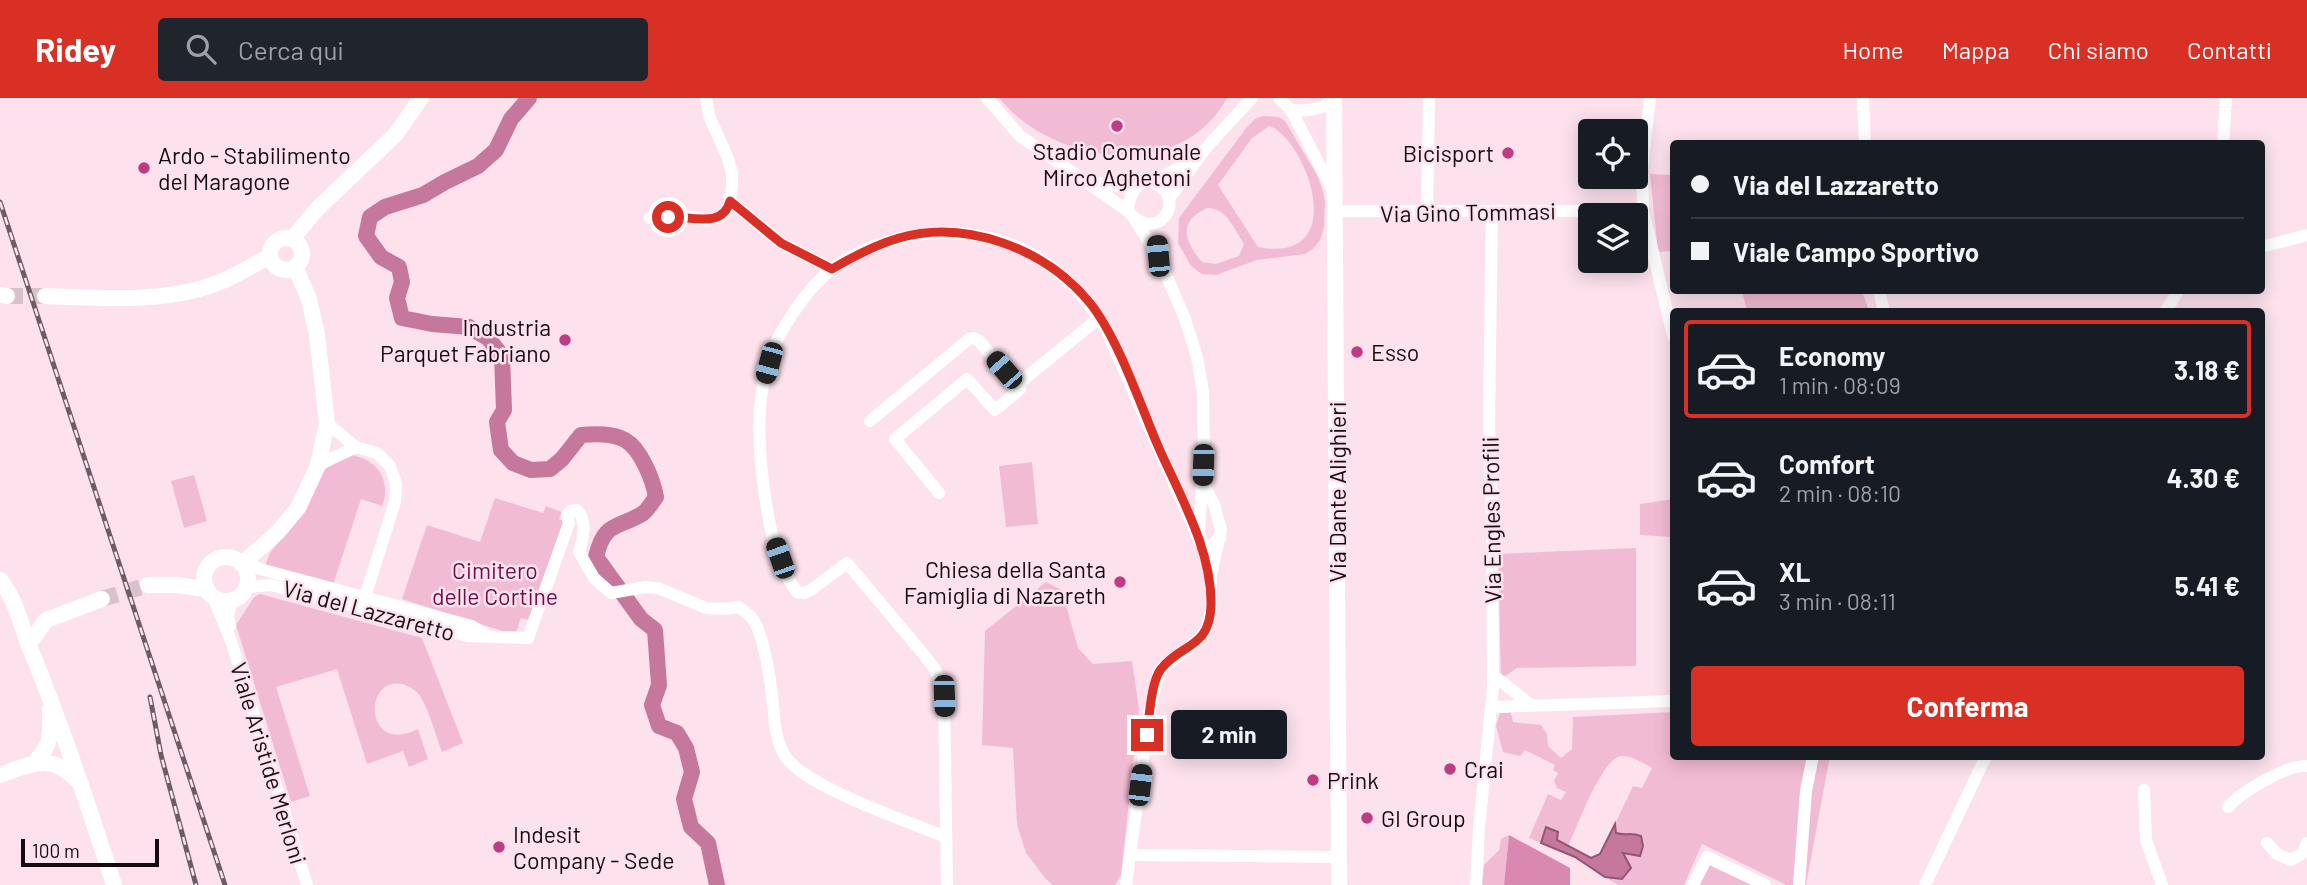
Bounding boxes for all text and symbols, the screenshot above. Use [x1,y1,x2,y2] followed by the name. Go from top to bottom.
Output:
[158,18,648,81] search box
[35,29,116,69] text: Ridey
[182,30,220,68] icon: search
[238,34,344,65] text: Cerca qui
[1842,35,1904,64] text: Home
[1942,35,2010,64] text: Mappa
[2048,35,2149,64] text: Chi siamo
[2187,35,2272,64] text: Contatti
[1109,118,1125,134] marker: Stadio Comunale Mirco Aghetoni
[1578,119,1648,273] map controls
[1578,119,1648,189] button: locate
[1033,137,1201,191] place label: Stadio Comunale Mirco Aghetoni
[1403,139,1494,167] place label: Bicisport
[158,141,351,195] place label: Ardo - Stabilimento del Maragone
[1500,145,1516,161] marker: Bicisport
[136,160,152,176] marker: Ardo - Stabilimento del Maragone
[1733,169,1939,200] text: Via del Lazzaretto
[1380,196,1556,228] street label: Via Gino Tommasi
[652,201,684,233] route start
[1578,203,1648,273] button: layers
[1146,234,1171,278] car
[1733,236,1979,267] text: Viale Campo Sportivo
[380,313,551,367] place label: Industria Parquet Fabriano
[557,332,573,348] marker: Industria Parquet Fabriano
[1371,338,1419,366] place label: Esso
[1695,338,1758,401] icon: car
[754,340,785,386] car
[1779,340,1885,371] text: Economy
[1349,344,1365,360] marker: Esso
[983,347,1026,393] car
[2174,354,2240,385] text: 3.18 €
[1779,371,1901,399] text: 1 min · 08:09
[1323,401,1351,583] street label: Via Dante Alighieri
[1476,436,1506,604] street label: Via Engles Profili
[1192,444,1215,486] car
[1695,446,1758,509] icon: car
[1779,448,1875,479] text: Comfort
[2167,462,2240,493] text: 4.30 €
[1779,479,1901,507] text: 2 min · 08:10
[764,535,797,581] car
[1695,554,1758,617] icon: car
[904,555,1106,609] place label: Chiesa della Santa Famiglia di Nazareth
[432,556,558,610] park label: Cimitero delle Cortine
[1779,556,1810,587] text: XL
[2175,570,2240,601] text: 5.41 €
[280,574,458,646] street label: Via del Lazzaretto
[1112,574,1128,590] marker: Chiesa della Santa Famiglia di Nazareth
[1779,587,1896,615] text: 3 min · 08:11
[225,659,313,867] street label: Viale Aristide Merloni
[1691,666,2244,746] button: Conferma
[933,675,956,717] car
[1172,710,1287,760] callout: 2 min
[1131,719,1163,751] route end
[1201,720,1257,748] text: 2 min
[1464,755,1504,783] place label: Crai
[1442,761,1458,777] marker: Crai
[1128,763,1153,807] car
[1327,766,1379,794] place label: Prink
[1305,772,1321,788] marker: Prink
[1381,804,1466,832] place label: GI Group
[1359,810,1375,826] marker: GI Group
[513,820,675,874] place label: Indesit Company - Sede
[21,836,159,868] scale bar
[32,839,80,862] text: 100 m
[491,839,507,855] marker: Indesit Company - Sede

